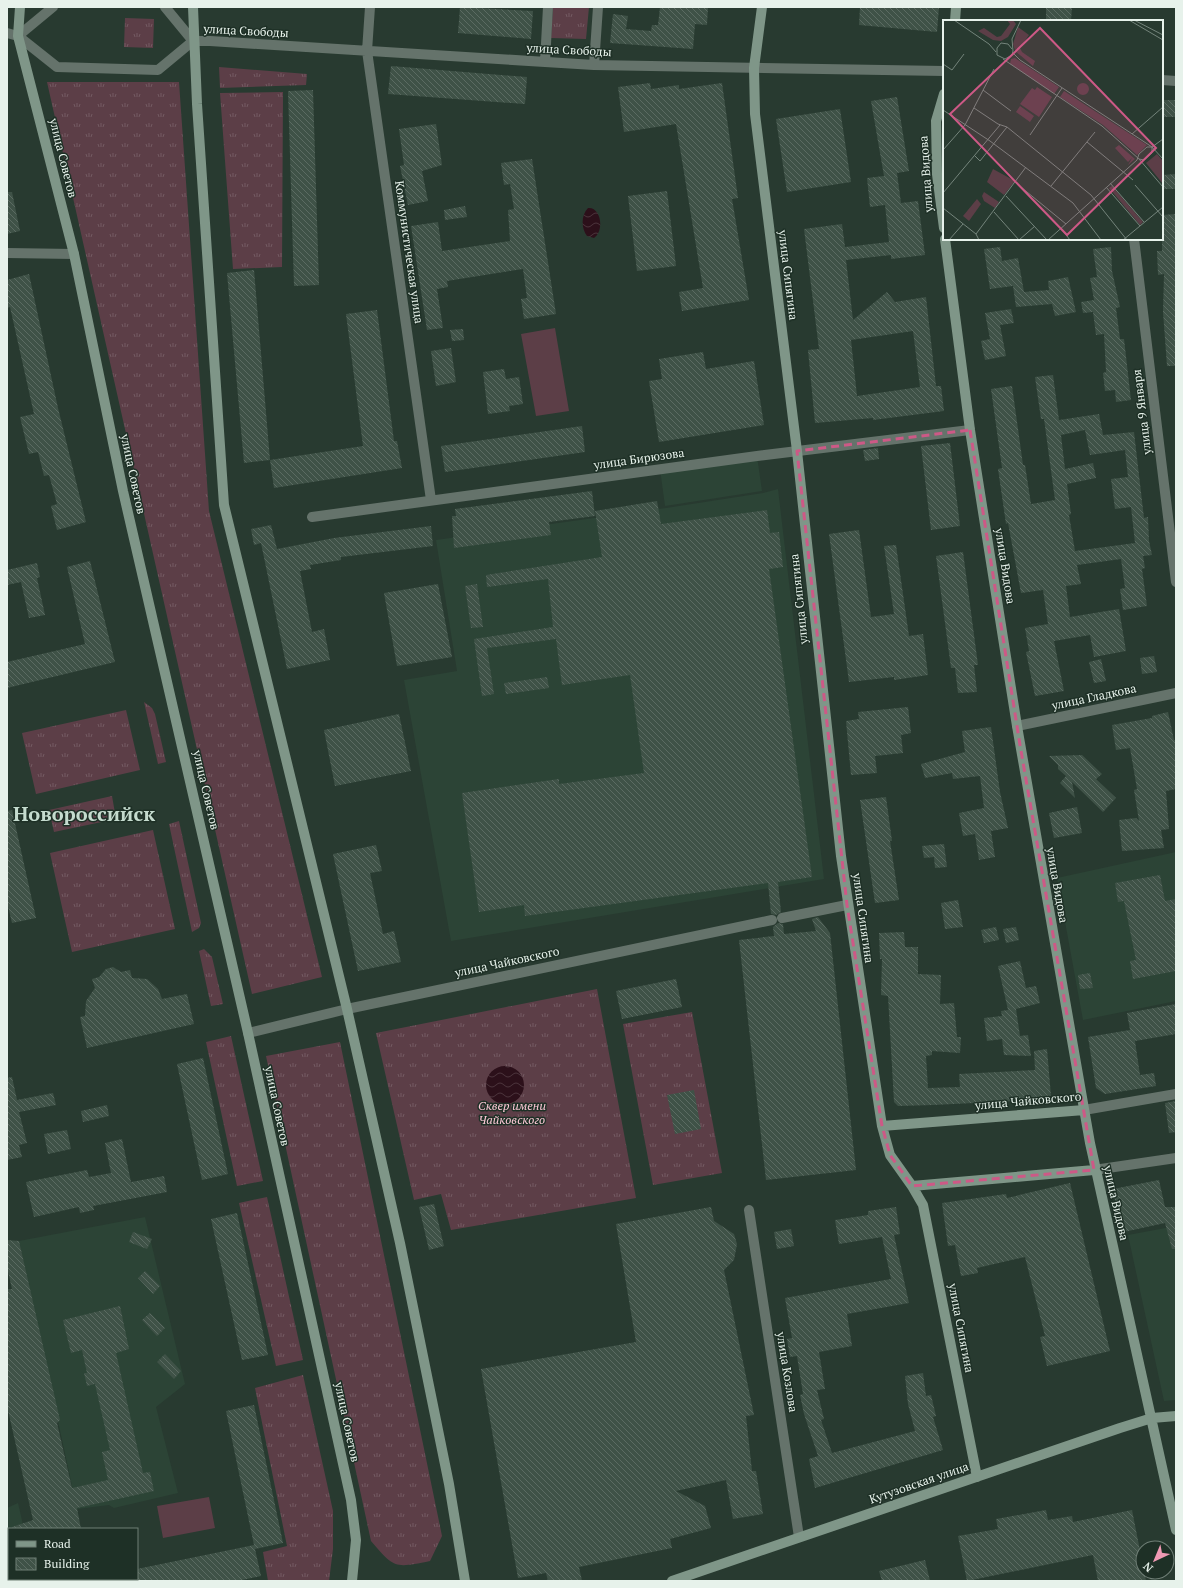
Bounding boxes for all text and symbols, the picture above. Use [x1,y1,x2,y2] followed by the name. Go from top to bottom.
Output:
[943,20,1163,240] inset map
[202,21,289,40] street label: улица Свободы
[525,40,612,59] street label: улица Свободы
[46,116,81,199] street label: улица Советов
[915,135,936,214] street label: улица Видова
[392,179,427,324] street label: Коммунистическая улица
[775,228,801,321] street label: улица Сипягина
[1129,369,1154,457] street label: улица 9 Января
[117,432,149,515] street label: улица Советов
[592,445,685,472] street label: улица Бирюзова
[992,526,1019,605] street label: улица Видова
[786,553,811,646] street label: улица Сипягина
[1049,680,1138,713] street label: улица Гладкова
[190,748,223,831] street label: улица Советов
[13,800,155,827] district label: Новороссийск
[1043,845,1072,924] street label: улица Видова
[850,871,877,964] street label: улица Сипягина
[452,943,561,980] street label: улица Чайковского
[261,1064,293,1147] street label: улица Советов
[973,1088,1082,1113] street label: улица Чайковского
[478,1098,546,1127] park label: Сквер имени Чайковского
[1100,1163,1132,1242] street label: улица Видова
[945,1281,978,1374] street label: улица Сипягина
[774,1330,801,1413] street label: улица Козлова
[331,1380,363,1463] street label: улица Советов
[867,1458,971,1507] street label: Кутузовская улица
[8,1528,138,1580] legend
[44,1536,71,1551] text: Road
[1135,1540,1175,1580] north arrow
[44,1556,90,1571] text: Building
[1140,1559,1156,1575] text: N

